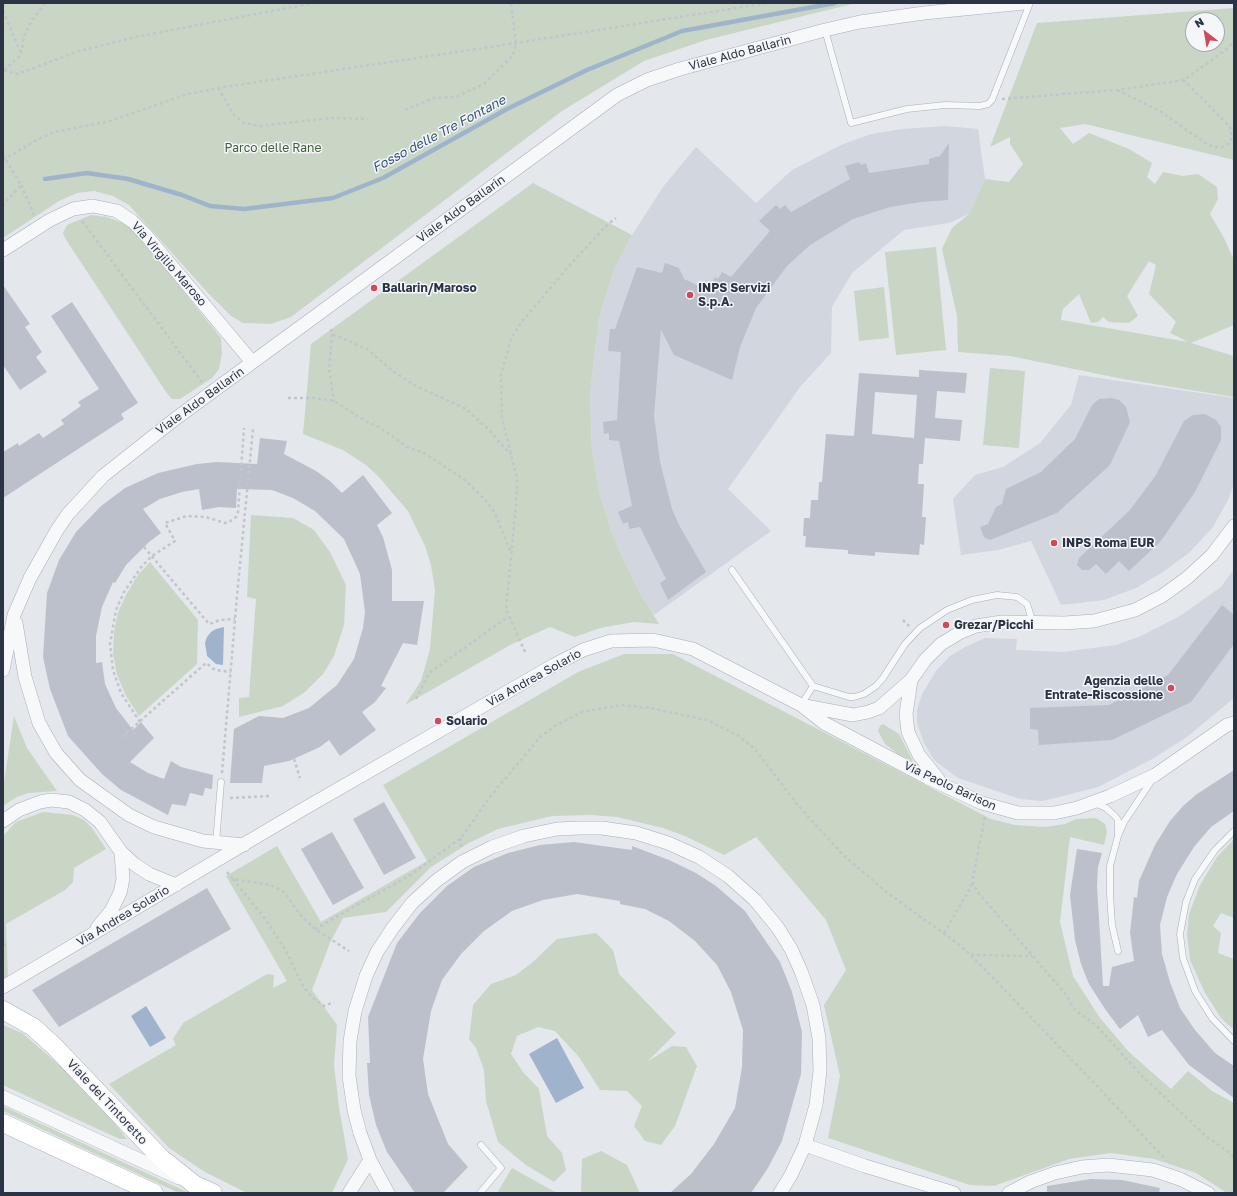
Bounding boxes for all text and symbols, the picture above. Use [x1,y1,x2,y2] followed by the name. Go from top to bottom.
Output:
[1185,12,1225,52] north arrow
[1192,14,1206,30] text: N
[687,32,793,74] street label: Viale Aldo Ballarin
[370,92,508,176] water label: Fosso delle Tre Fontane
[225,141,321,155] park label: Parco delle Rane
[414,172,508,246] street label: Viale Aldo Ballarin
[128,219,210,309] street label: Via Virgilio Maroso
[382,281,477,295] place label: Ballarin/Maroso
[698,281,770,309] place label: INPS Servizi S.p.A.
[369,283,379,293] marker: Ballarin/Maroso
[685,290,695,300] marker: INPS Servizi S.p.A.
[153,364,247,438] street label: Viale Aldo Ballarin
[1062,536,1155,550] place label: INPS Roma EUR
[1049,538,1059,548] marker: INPS Roma EUR
[954,618,1034,632] place label: Grezar/Picchi
[941,620,951,630] marker: Grezar/Picchi
[484,646,584,710] street label: Via Andrea Solario
[1045,674,1163,702] place label: Agenzia delle Entrate-Riscossione
[1166,683,1176,693] marker: Agenzia delle Entrate-Riscossione
[446,714,487,728] place label: Solario
[433,716,443,726] marker: Solario
[901,758,999,814] street label: Via Paolo Barison
[74,883,172,949] street label: Via Andrea Solario
[64,1056,150,1148] street label: Viale del Tintoretto

